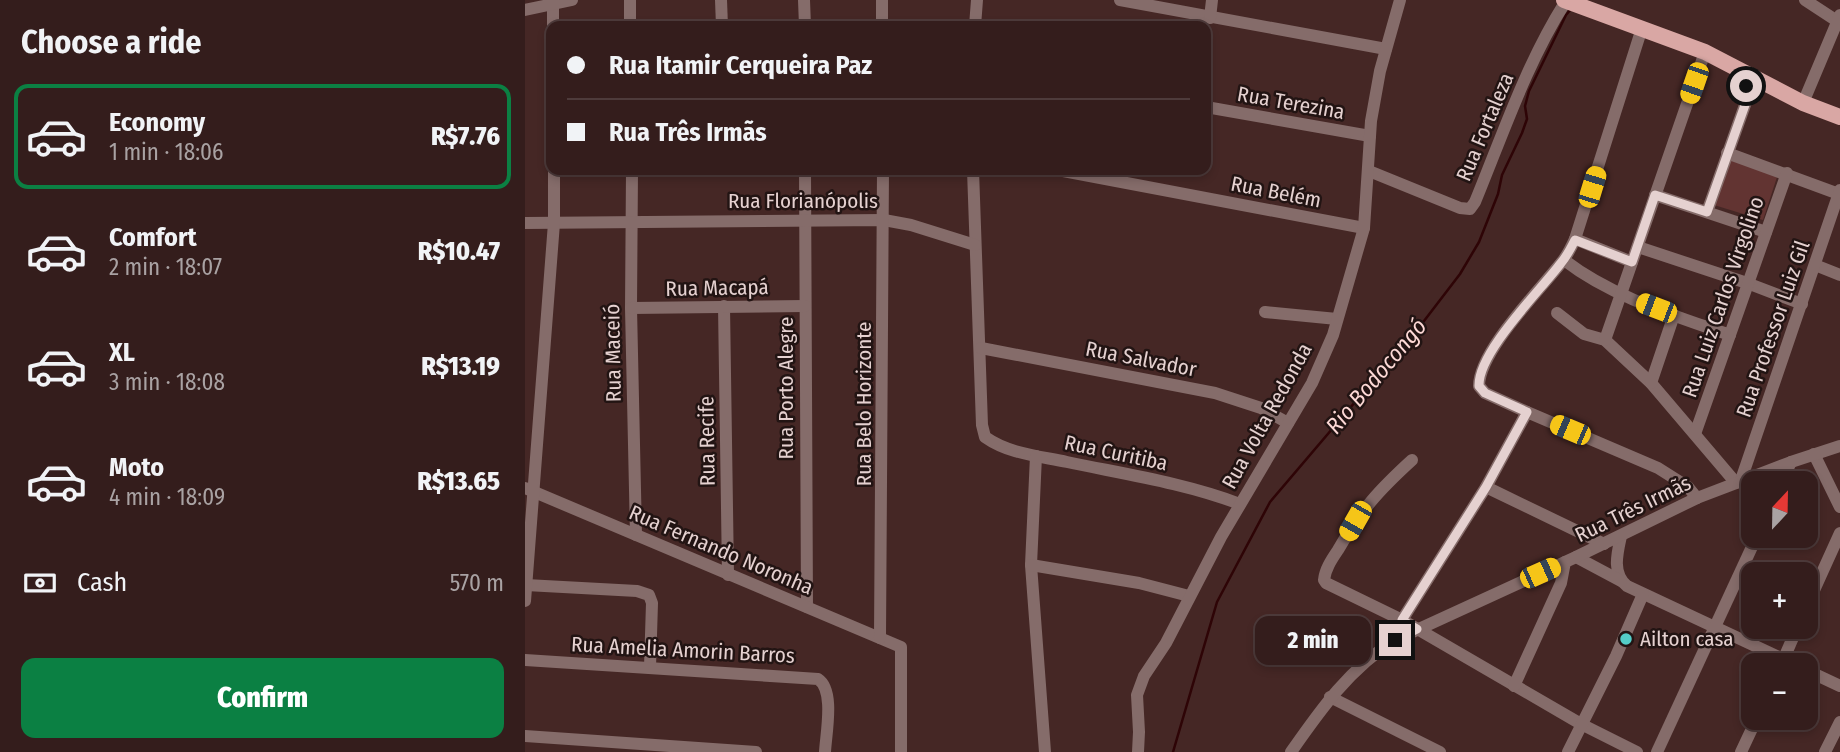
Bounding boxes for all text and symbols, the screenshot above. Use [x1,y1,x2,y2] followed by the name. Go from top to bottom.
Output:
[21,23,202,61] text: Choose a ride
[609,50,872,81] text: Rua Itamir Cerqueira Paz
[1678,60,1711,106] car
[1451,69,1519,185] street label: Rua Fortaleza
[1730,70,1762,102] route start
[1235,81,1347,125] street label: Rua Terezina
[25,105,88,168] icon: car
[109,107,205,138] text: Economy
[609,117,767,148] text: Rua Três Irmãs
[431,121,500,152] text: R$7.76
[109,138,223,166] text: 1 min · 18:06
[1576,164,1609,210] car
[1229,171,1323,213] street label: Rua Belém
[728,188,878,214] street label: Rua Florianópolis
[1676,193,1770,401] street label: Rua Luiz Carlos Virgolino
[25,220,88,283] icon: car
[109,222,197,253] text: Comfort
[418,236,500,267] text: R$10.47
[1731,237,1816,421] street label: Rua Professor Luiz Gil
[109,253,222,281] text: 2 min · 18:07
[665,274,769,302] street label: Rua Macapá
[1633,291,1680,325] car
[599,304,627,402] street label: Rua Maceió
[1320,313,1432,439] water label: Rio Bodocongó
[773,317,799,459] street label: Rua Porto Alegre
[851,322,877,486] street label: Rua Belo Horizonte
[25,335,88,398] icon: car
[1083,336,1199,383] street label: Rua Salvador
[109,337,135,368] text: XL
[1216,339,1318,493] street label: Rua Volta Redonda
[421,351,500,382] text: R$13.19
[109,368,225,396] text: 3 min · 18:08
[693,396,721,486] street label: Rua Recife
[1547,412,1594,448] car
[1062,429,1170,477] street label: Rua Curitiba
[25,450,88,513] icon: car
[109,452,164,483] text: Moto
[417,466,500,497] text: R$13.65
[1571,470,1695,548] street label: Rua Três Irmãs
[1741,471,1818,548] north arrow
[1741,471,1818,730] map controls
[109,483,225,511] text: 4 min · 18:09
[1336,498,1375,544] car
[625,499,817,601] street label: Rua Fernando Noronha
[1517,555,1564,591] car
[1741,562,1818,639] button: +
[21,564,59,602] icon: cash
[77,567,127,598] text: Cash
[450,569,504,597] text: 570 m
[1255,616,1371,664] callout: 2 min
[1379,624,1411,656] route end
[1288,626,1338,654] text: 2 min
[1640,626,1734,652] place label: Ailton casa
[570,631,796,669] street label: Rua Amelia Amorin Barros
[1618,631,1634,647] marker: Ailton casa
[1741,653,1818,730] button: −
[21,658,504,738] button: Confirm

